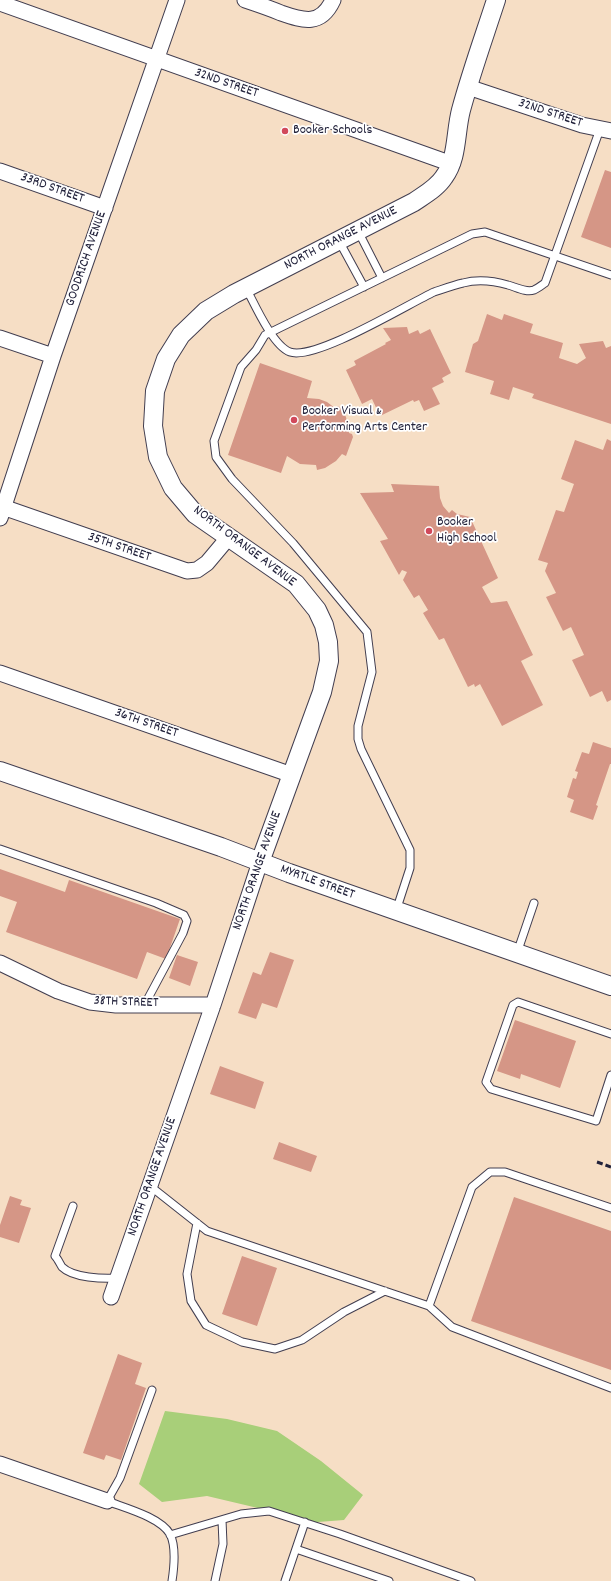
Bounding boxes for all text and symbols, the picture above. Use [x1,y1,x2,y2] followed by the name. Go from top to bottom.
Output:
[192,65,260,103] street label: 32ND STREET
[516,96,584,132] street label: 32ND STREET
[293,123,372,139] place label: Booker Schools
[280,126,290,136] marker: Booker Schools
[18,170,86,208] street label: 33RD STREET
[282,203,400,275] street label: NORTH ORANGE AVENUE
[63,209,111,309] street label: GOODRICH AVENUE
[302,404,427,436] place label: Booker Visual & Performing Arts Center
[289,415,299,425] marker: Booker Visual & Performing Arts Center
[189,503,299,591] street label: NORTH ORANGE AVENUE
[437,515,496,548] place label: Booker High School
[424,526,434,536] marker: Booker High School
[85,529,153,567] street label: 35TH STREET
[112,705,180,743] street label: 36TH STREET
[230,809,286,933] street label: NORTH ORANGE AVENUE
[278,862,356,904] street label: MYRTLE STREET
[93,993,159,1013] street label: 38TH STREET
[125,1115,181,1239] street label: NORTH ORANGE AVENUE

